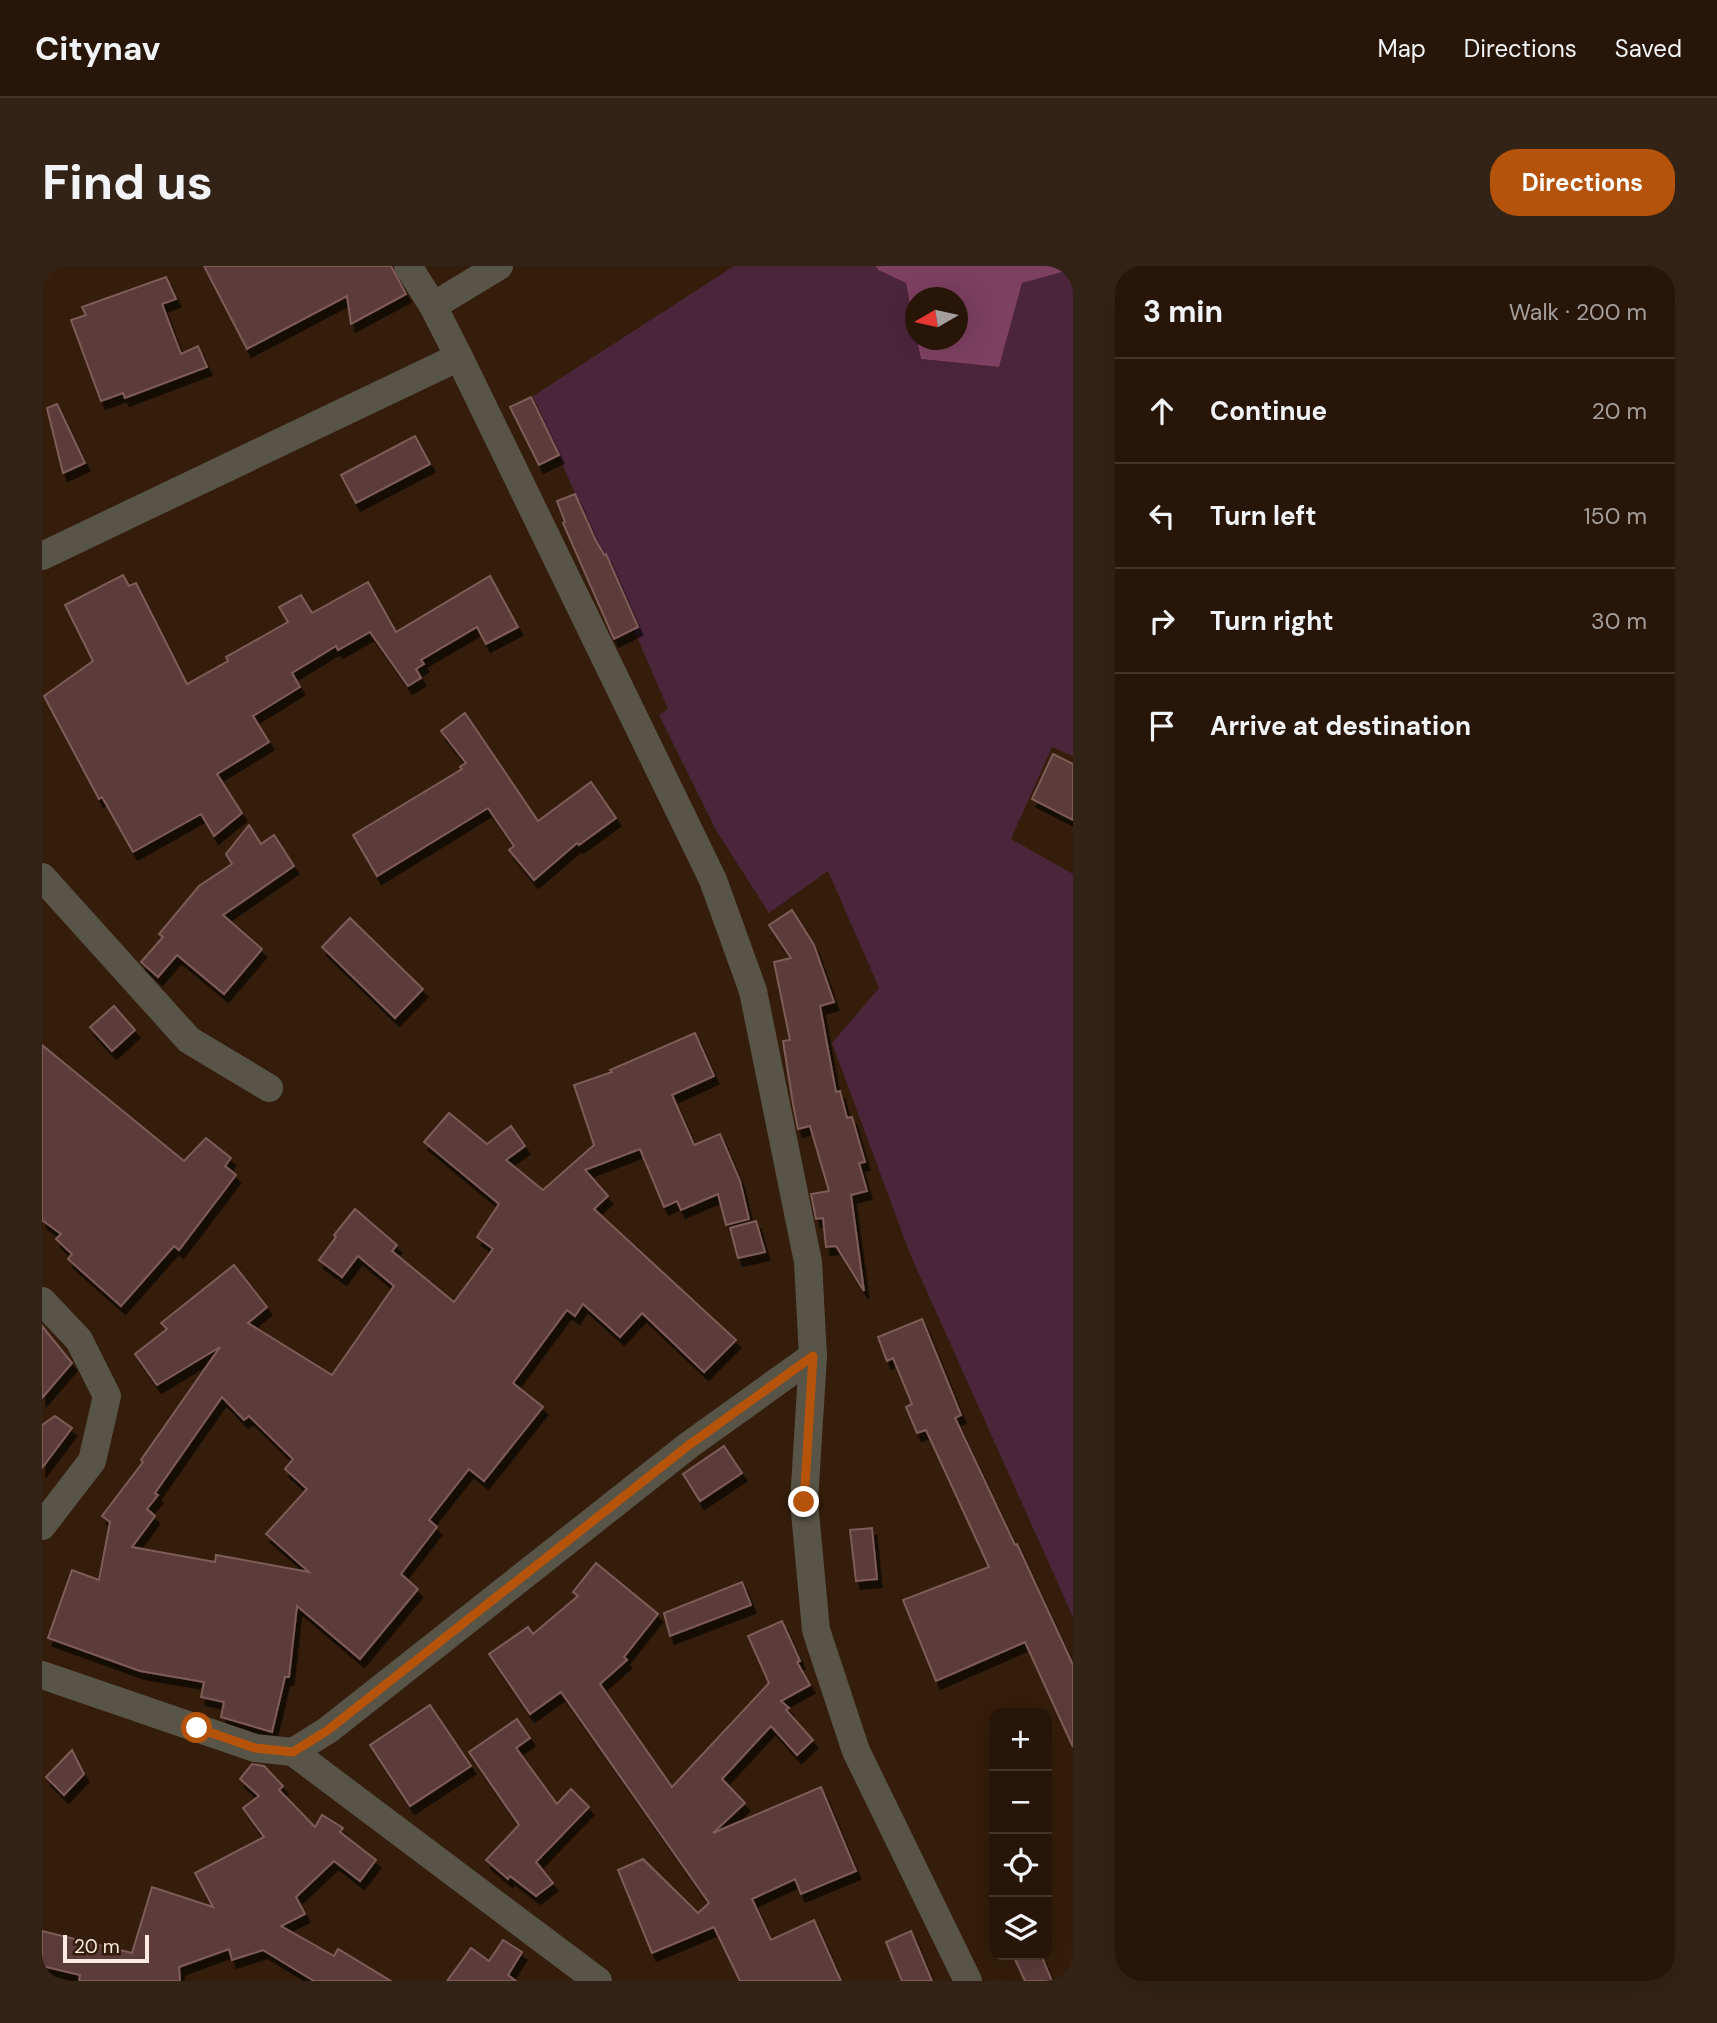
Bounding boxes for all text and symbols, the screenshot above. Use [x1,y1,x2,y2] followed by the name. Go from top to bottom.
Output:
[35,27,160,70] text: Citynav
[1378,33,1426,64] text: Map
[1464,33,1577,64] text: Directions
[1615,33,1682,64] text: Saved
[1490,149,1675,216] button: Directions
[42,150,213,214] text: Find us
[905,287,968,350] north arrow
[1143,292,1223,331] text: 3 min
[1509,297,1647,327] text: Walk · 200 m
[1143,392,1181,430] icon: ahead
[1210,394,1327,428] text: Continue
[1592,396,1647,426] text: 20 m
[1143,497,1181,535] icon: left
[1210,499,1317,533] text: Turn left
[1583,501,1647,531] text: 150 m
[1143,602,1181,640] icon: right
[1210,604,1334,638] text: Turn right
[1591,606,1647,636] text: 30 m
[1143,707,1181,745] icon: arrive
[1210,709,1471,743] text: Arrive at destination
[788,1486,819,1517] route end
[989,1708,1052,1960] map controls
[989,1708,1052,1771] button: +
[181,1712,212,1743] route start
[989,1771,1052,1834] button: −
[989,1834,1052,1897] button: locate
[989,1897,1052,1960] button: layers
[63,1932,149,1964] scale bar
[74,1934,120,1959] text: 20 m

